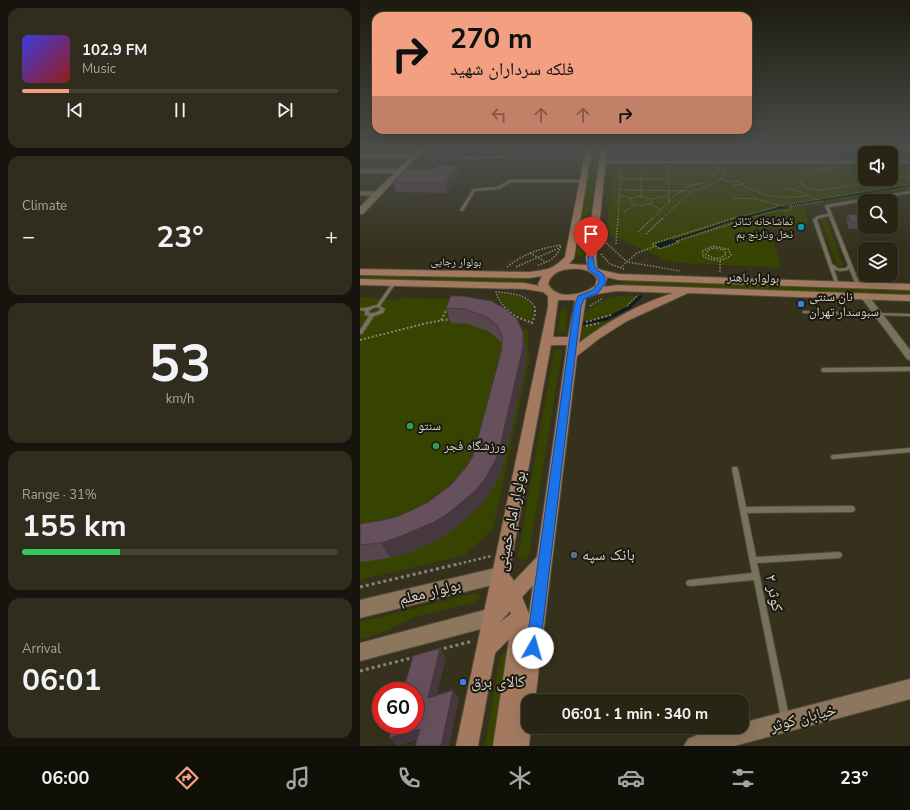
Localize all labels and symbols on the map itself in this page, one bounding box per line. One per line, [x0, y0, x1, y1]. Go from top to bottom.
place label: تماشاخانه تئاتر نخل ونارنج بم [732, 214, 794, 242]
pin [574, 217, 608, 258]
marker: تماشاخانه تئاتر نخل ونارنج بم [796, 222, 806, 232]
street label: بولوار رجایی [431, 254, 481, 270]
street label: بولوار باهنر [725, 268, 780, 288]
place label: نان سنتی سبوسدار تهران [809, 288, 879, 321]
marker: نان سنتی سبوسدار تهران [796, 299, 806, 309]
place label: سنتو [418, 417, 441, 435]
marker: سنتو [405, 421, 415, 431]
place label: ورزشگاه فجر [443, 437, 506, 455]
marker: ورزشگاه فجر [431, 441, 441, 451]
street label: بولوار امام خمینی [490, 469, 532, 573]
place label: بانک سپه [582, 544, 635, 566]
marker: بانک سپه [569, 550, 579, 560]
street label: کوثر ۲ [760, 573, 788, 614]
street label: بولوار معلم [397, 574, 463, 610]
position arrow [512, 627, 554, 669]
place label: کالای برق [471, 671, 526, 693]
marker: کالای برق [458, 677, 468, 687]
speed limit sign: 60 [372, 682, 424, 734]
street label: خیابان کوثر [766, 699, 839, 738]

